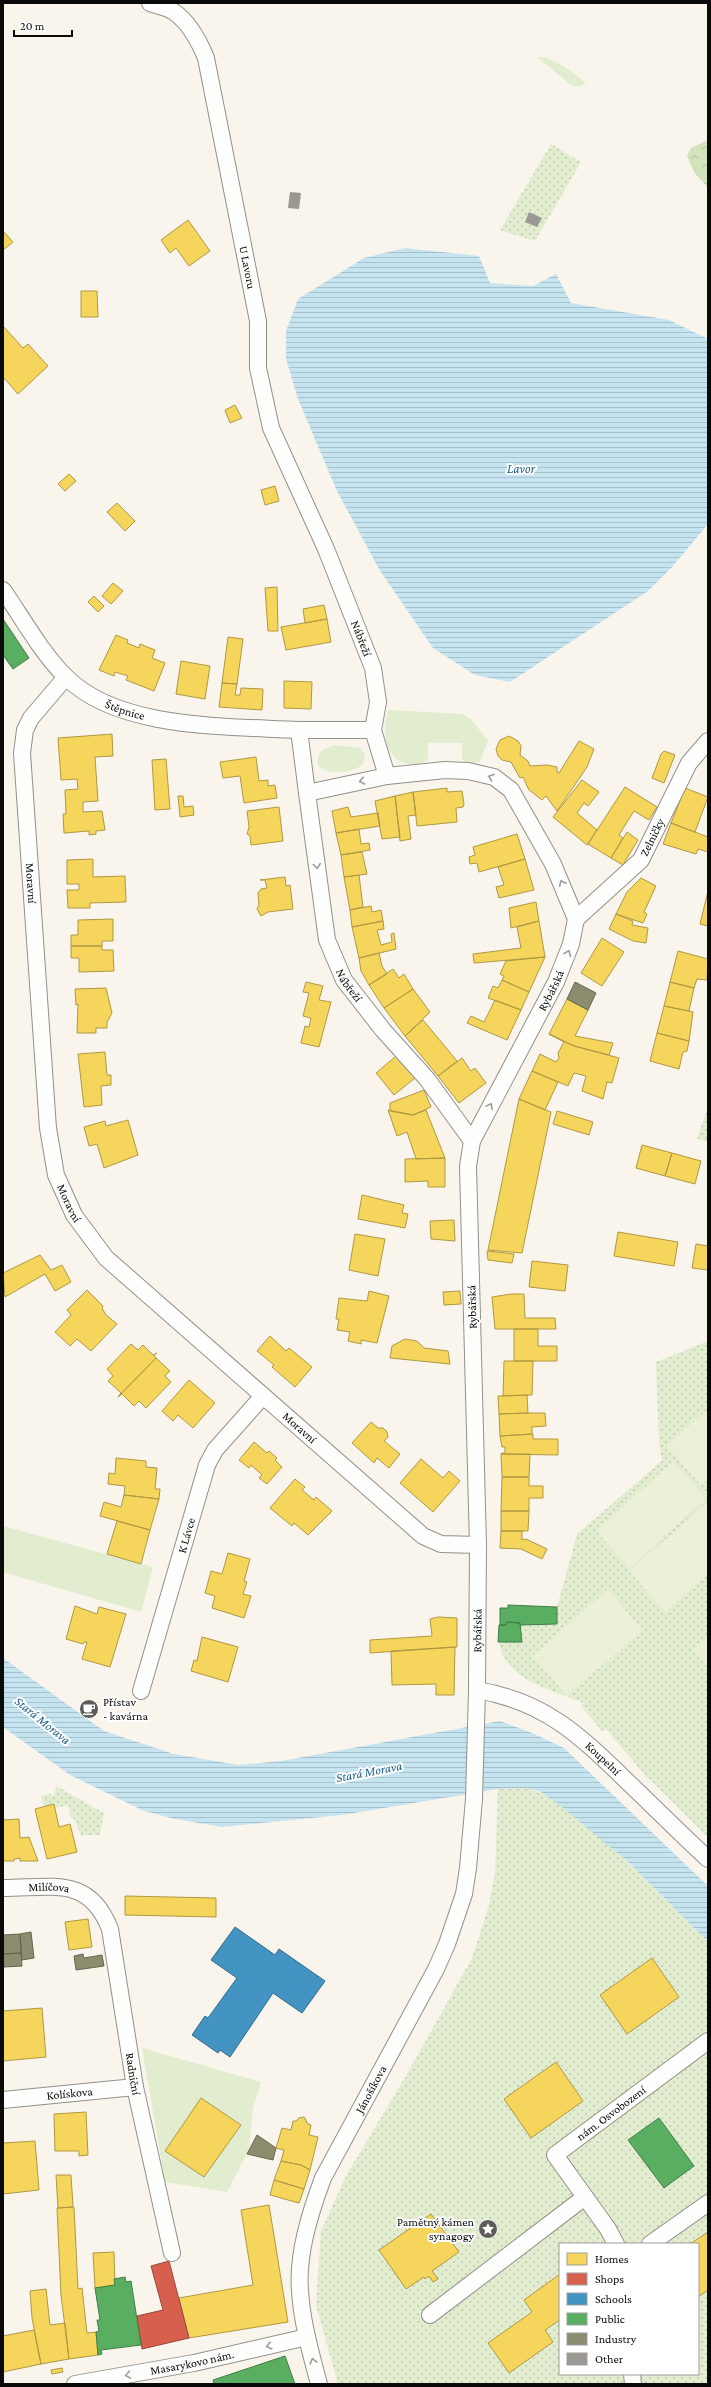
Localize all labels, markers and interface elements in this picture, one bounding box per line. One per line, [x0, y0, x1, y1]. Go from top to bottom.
scale bar [14, 12, 72, 38]
text: 20 m [20, 19, 45, 33]
street label: U Lavoru [236, 245, 259, 291]
water label: Lavor [507, 461, 536, 476]
street label: Nábřeží [348, 619, 375, 659]
street label: Štěpnice [103, 697, 146, 723]
one-way arrow [487, 774, 494, 782]
one-way arrow [359, 777, 366, 785]
street label: Zelničky [637, 816, 668, 859]
street label: Moravní [23, 862, 39, 905]
one-way arrow [312, 863, 321, 869]
one-way arrow [559, 879, 567, 887]
one-way arrow [563, 950, 571, 957]
street label: Nábřeží [333, 967, 366, 1005]
street label: Rybářská [535, 968, 567, 1013]
one-way arrow [485, 1103, 493, 1110]
street label: Moravní [54, 1182, 85, 1226]
street label: Rybářská [464, 1284, 480, 1329]
street label: Moravní [280, 1409, 320, 1447]
street label: K Lávce [175, 1516, 198, 1555]
street label: Rybářská [470, 1608, 485, 1653]
water label: Stará Morava [12, 1693, 73, 1747]
place label: Přístav - kavárna [103, 1695, 149, 1723]
cafe icon: Přístav - kavárna [78, 1698, 100, 1720]
street label: Koupelní [582, 1739, 624, 1779]
water label: Stará Morava [335, 1758, 403, 1785]
street label: Milíčova [28, 1880, 71, 1896]
street label: Radniční [123, 2052, 144, 2097]
street label: Jánošíkova [352, 2063, 390, 2116]
street label: nám. Osvobození [574, 2082, 649, 2144]
street label: Kolískova [46, 2084, 94, 2103]
place label: Pamětný kámen synagogy [397, 2215, 475, 2243]
place icon: Pamětný kámen synagogy [477, 2218, 499, 2240]
legend [559, 2243, 699, 2375]
text: Homes [595, 2252, 629, 2266]
text: Shops [595, 2272, 624, 2286]
text: Schools [595, 2292, 632, 2306]
text: Public [595, 2312, 625, 2326]
text: Industry [595, 2332, 637, 2346]
one-way arrow [266, 2341, 272, 2349]
street label: Masarykovo nám. [149, 2347, 236, 2378]
text: Other [595, 2352, 624, 2366]
one-way arrow [309, 2357, 318, 2364]
one-way arrow [125, 2370, 131, 2378]

